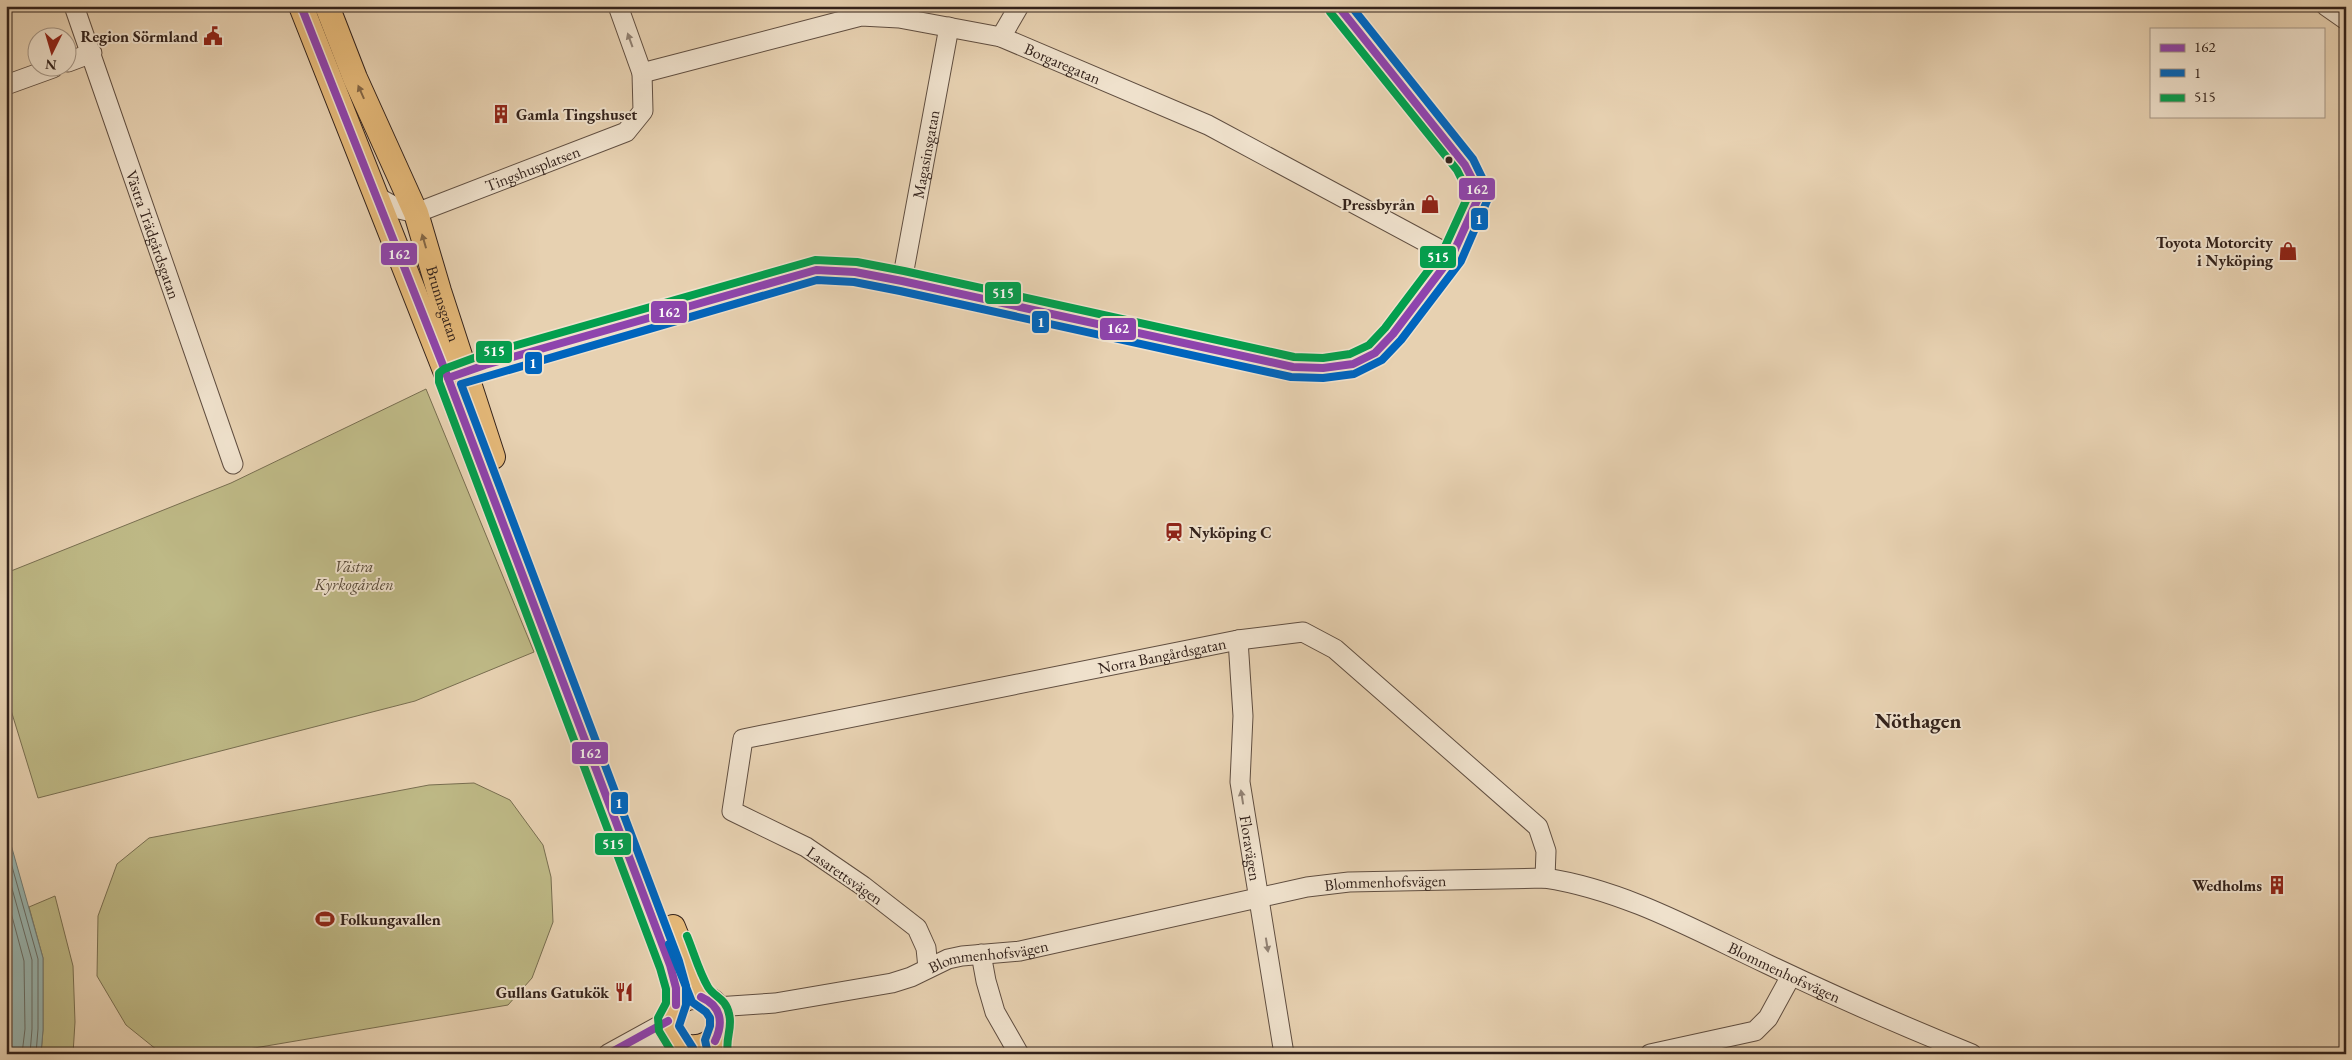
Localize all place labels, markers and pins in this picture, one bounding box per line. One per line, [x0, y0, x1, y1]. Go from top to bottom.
public building icon: Region Sörmland [202, 25, 224, 47]
place label: Region Sörmland [80, 26, 198, 47]
building icon: Gamla Tingshuset [490, 103, 512, 125]
place label: Gamla Tingshuset [516, 104, 637, 125]
unlabelled marker [1444, 155, 1454, 165]
shop icon: Pressbyrån [1419, 193, 1441, 215]
place label: Pressbyrån [1342, 194, 1415, 215]
place label: Toyota Motorcity i Nyköping [2156, 232, 2274, 271]
shop icon: Toyota Motorcity i Nyköping [2277, 240, 2299, 262]
station icon: Nyköping C [1163, 521, 1185, 543]
place label: Nyköping C [1189, 522, 1272, 543]
building icon: Wedholms [2266, 874, 2288, 896]
place label: Wedholms [2192, 875, 2262, 896]
sports icon: Folkungavallen [314, 908, 336, 930]
place label: Folkungavallen [340, 909, 441, 930]
restaurant icon: Gullans Gatukök [613, 981, 635, 1003]
place label: Gullans Gatukök [496, 982, 609, 1003]

